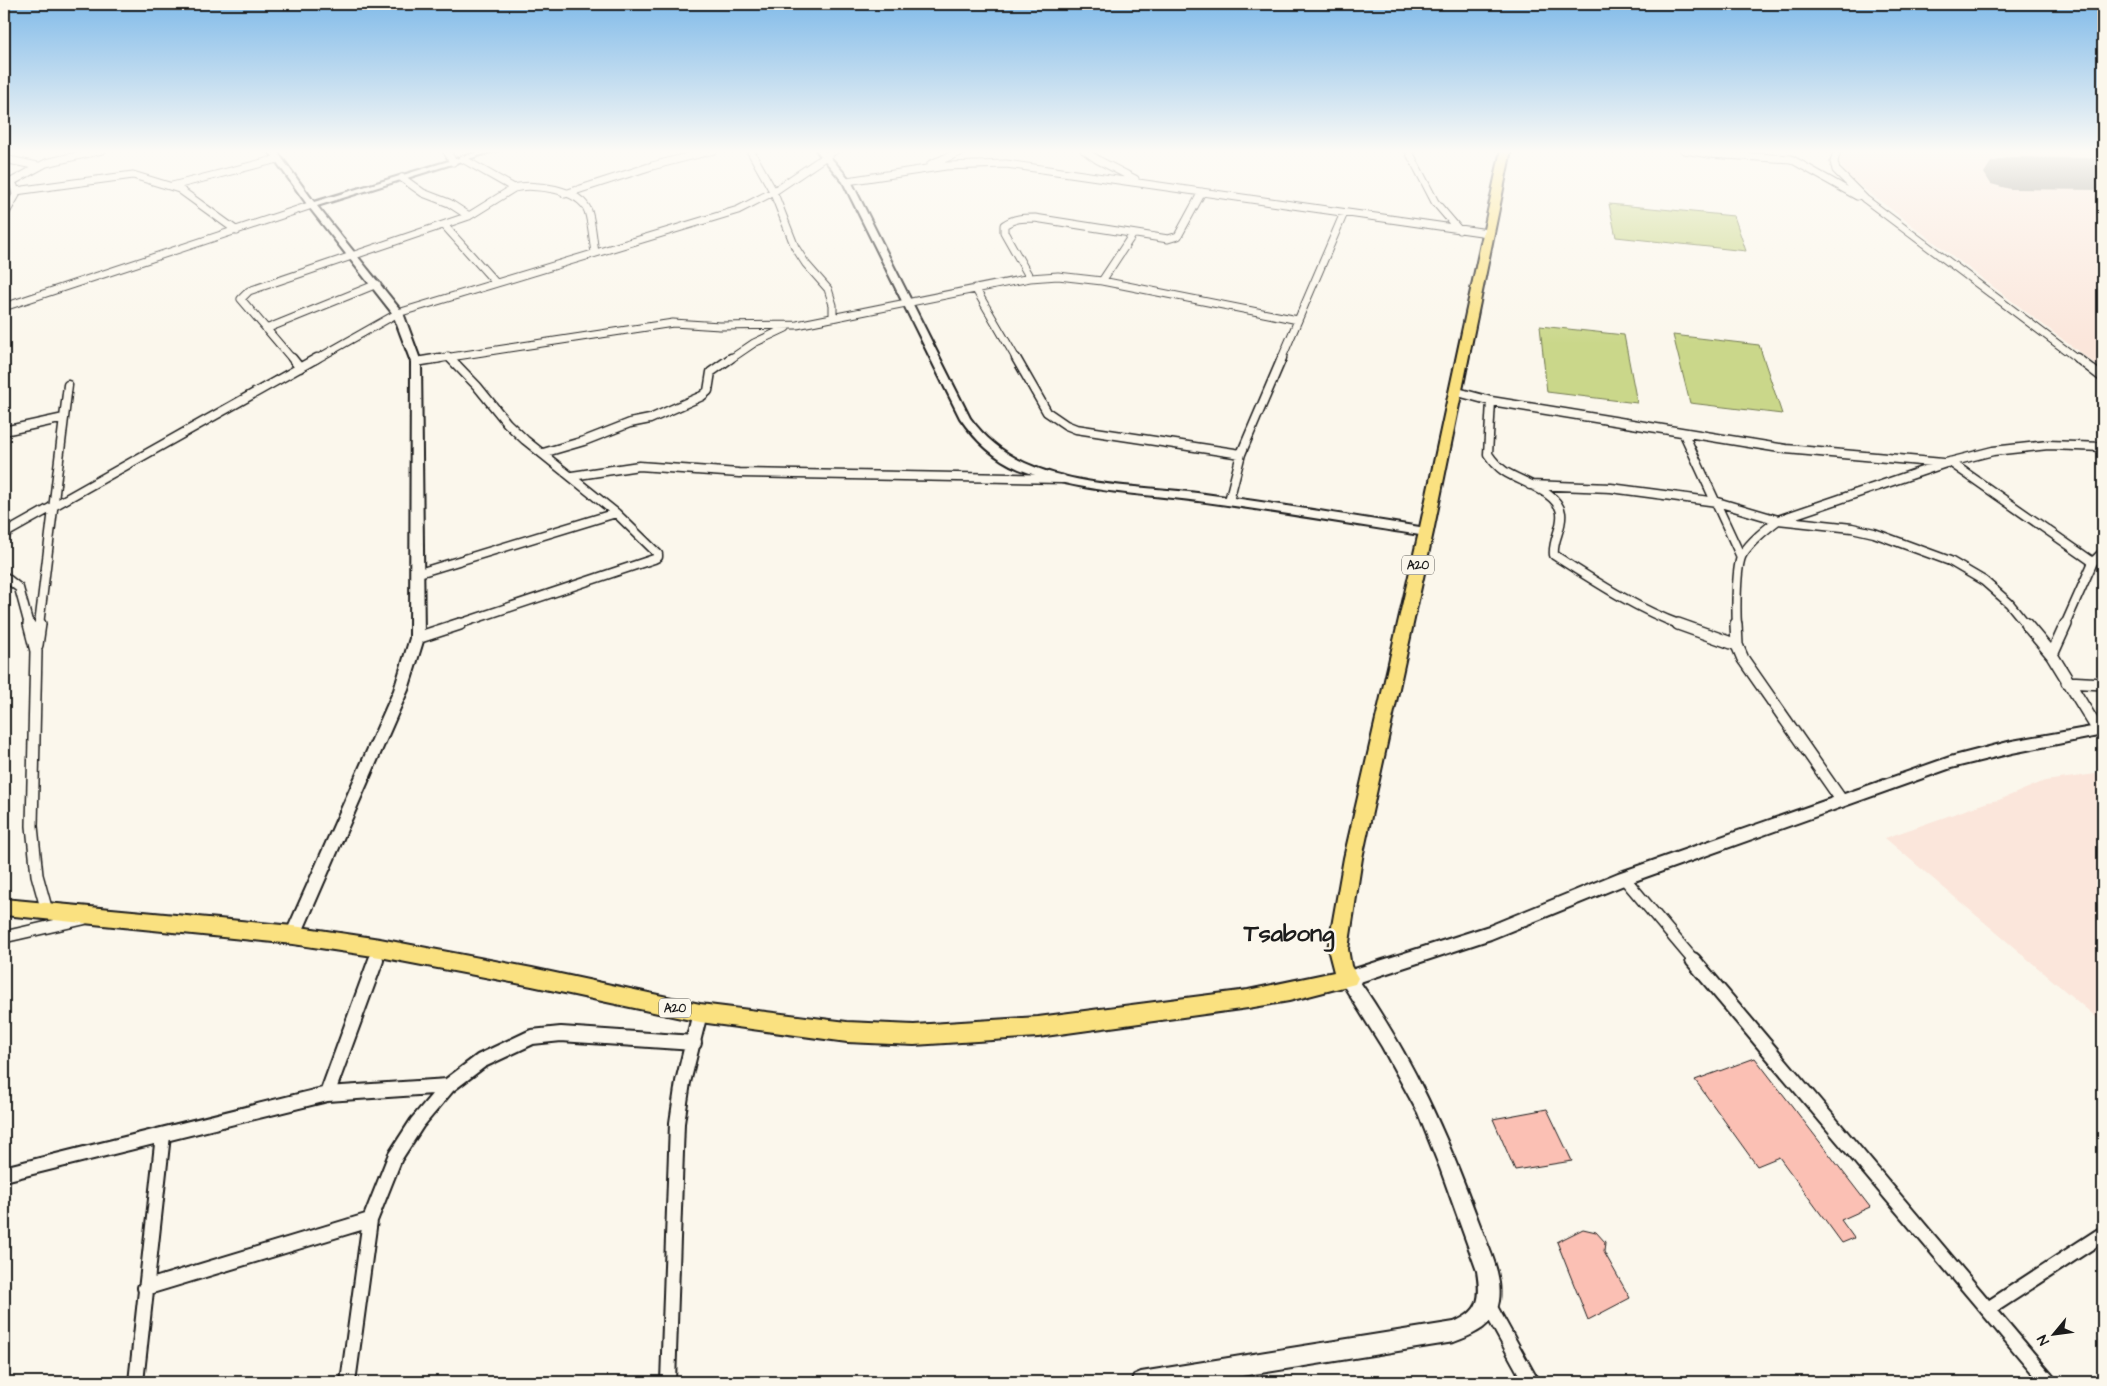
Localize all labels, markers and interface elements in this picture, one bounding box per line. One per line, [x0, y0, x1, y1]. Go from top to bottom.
road number: A20 [1402, 556, 1434, 574]
district label: Tsabong [1243, 917, 1335, 952]
road number: A20 [659, 998, 691, 1018]
north arrow [2030, 1308, 2080, 1358]
text: N [2033, 1331, 2054, 1349]

